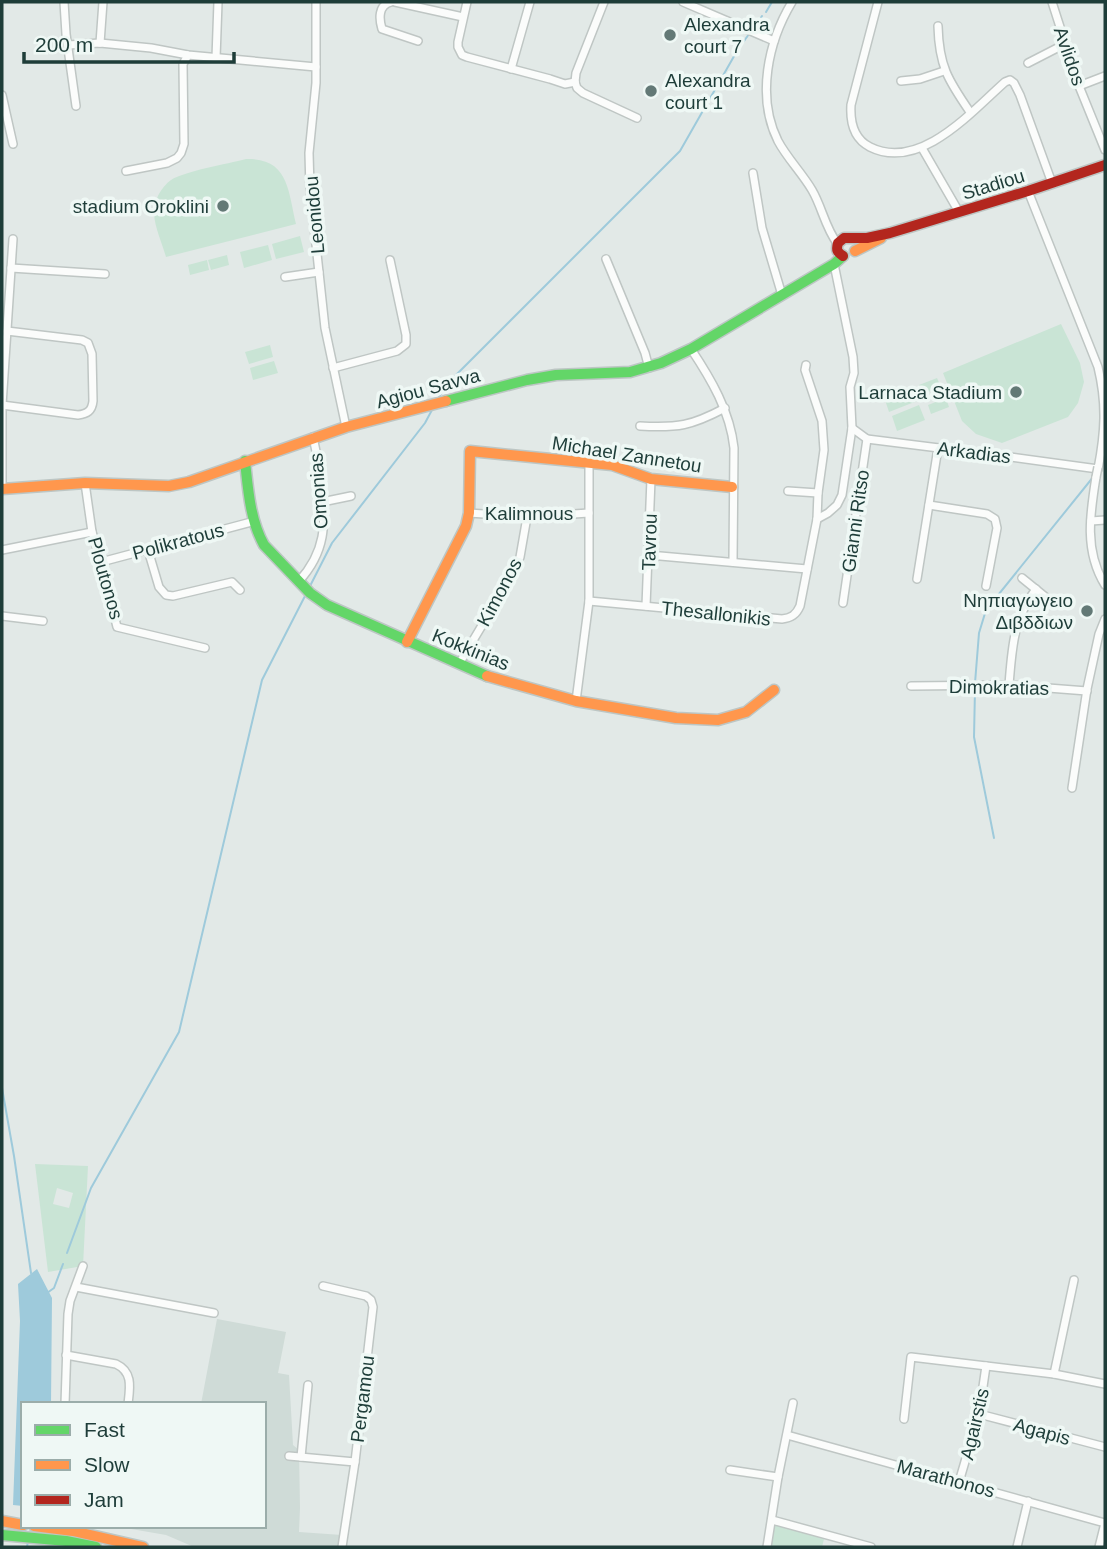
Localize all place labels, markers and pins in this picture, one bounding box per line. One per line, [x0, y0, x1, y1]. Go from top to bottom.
place label: Alexandra court 7 [684, 14, 770, 57]
marker: Alexandra court 7 [662, 27, 678, 43]
place label: Alexandra court 1 [665, 70, 751, 113]
marker: Alexandra court 1 [643, 83, 659, 99]
place label: stadium Oroklini [73, 196, 209, 217]
marker: stadium Oroklini [215, 198, 231, 214]
place label: Larnaca Stadium [858, 382, 1002, 403]
marker: Larnaca Stadium [1008, 384, 1024, 400]
place label: Νηπιαγωγειο Διβδδιων [963, 590, 1073, 633]
marker: Νηπιαγωγειο Διβδδιων [1079, 603, 1095, 619]

